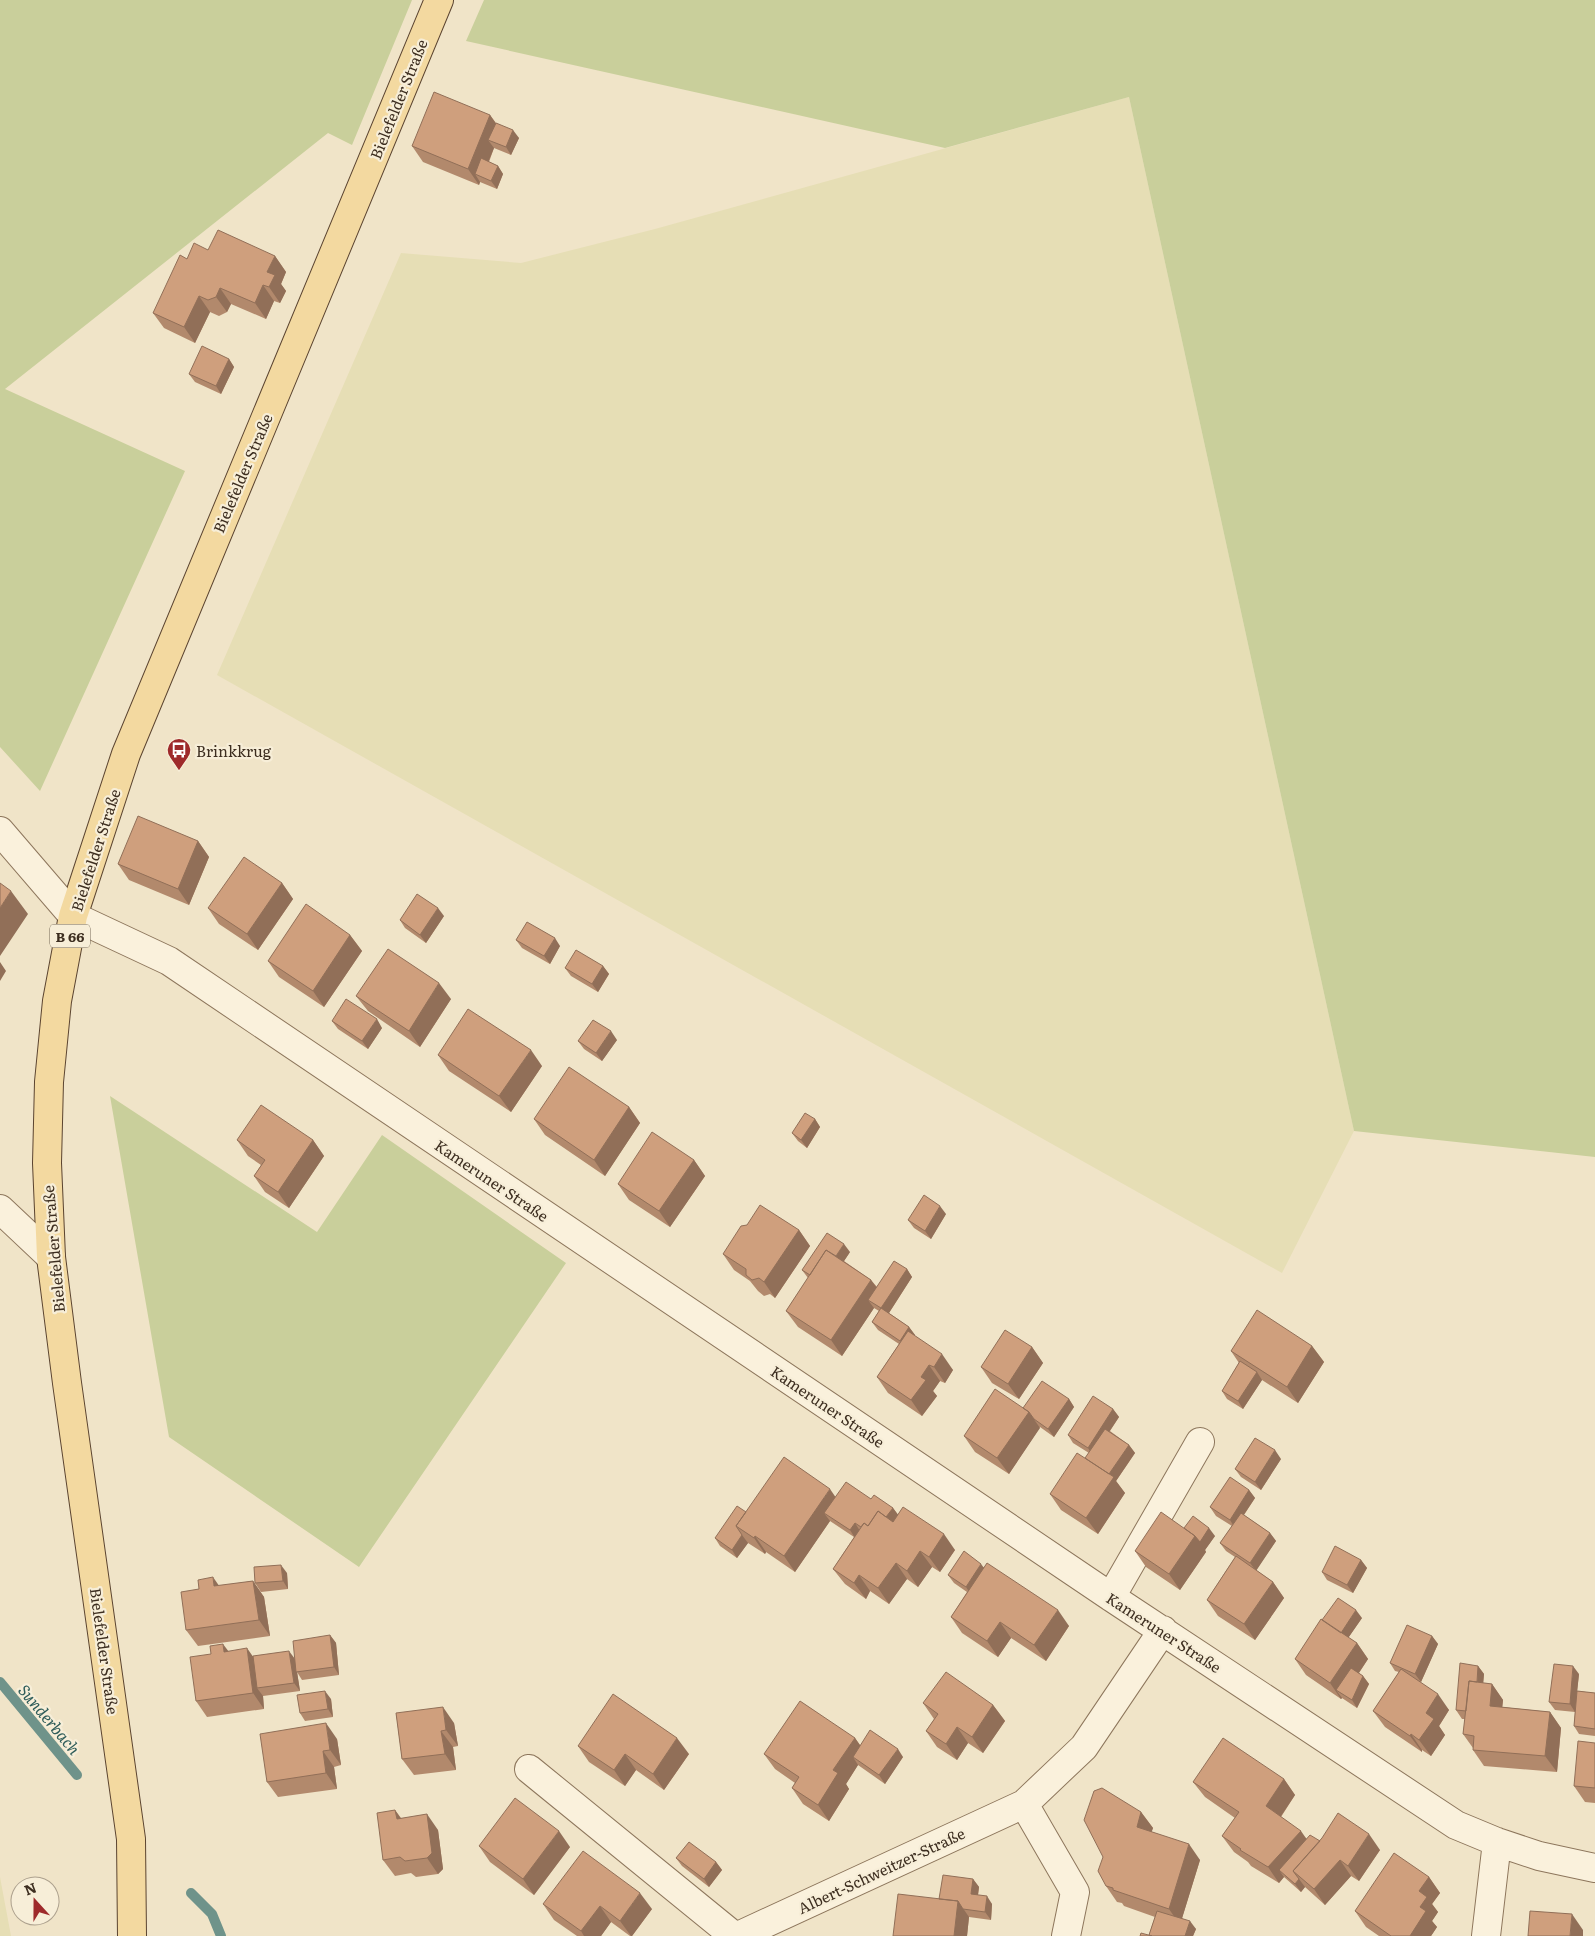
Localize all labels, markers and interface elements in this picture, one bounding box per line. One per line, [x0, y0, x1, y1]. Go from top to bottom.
street label: Bielefelder Straße [363, 35, 433, 162]
street label: Bielefelder Straße [206, 410, 278, 536]
bus stop icon: Brinkkrug [166, 737, 192, 771]
place label: Brinkkrug [196, 739, 272, 762]
street label: Bielefelder Straße [64, 786, 126, 914]
road number: B 66 [50, 924, 90, 948]
street label: Kameruner Straße [430, 1133, 554, 1227]
street label: Bielefelder Straße [36, 1184, 70, 1314]
street label: Kameruner Straße [766, 1359, 890, 1453]
street label: Bielefelder Straße [85, 1586, 125, 1716]
street label: Kameruner Straße [1102, 1586, 1226, 1678]
water label: Sunderbach [13, 1679, 87, 1760]
street label: Albert-Schweitzer-Straße [794, 1821, 969, 1919]
north arrow [10, 1876, 60, 1926]
text: N [21, 1876, 39, 1899]

